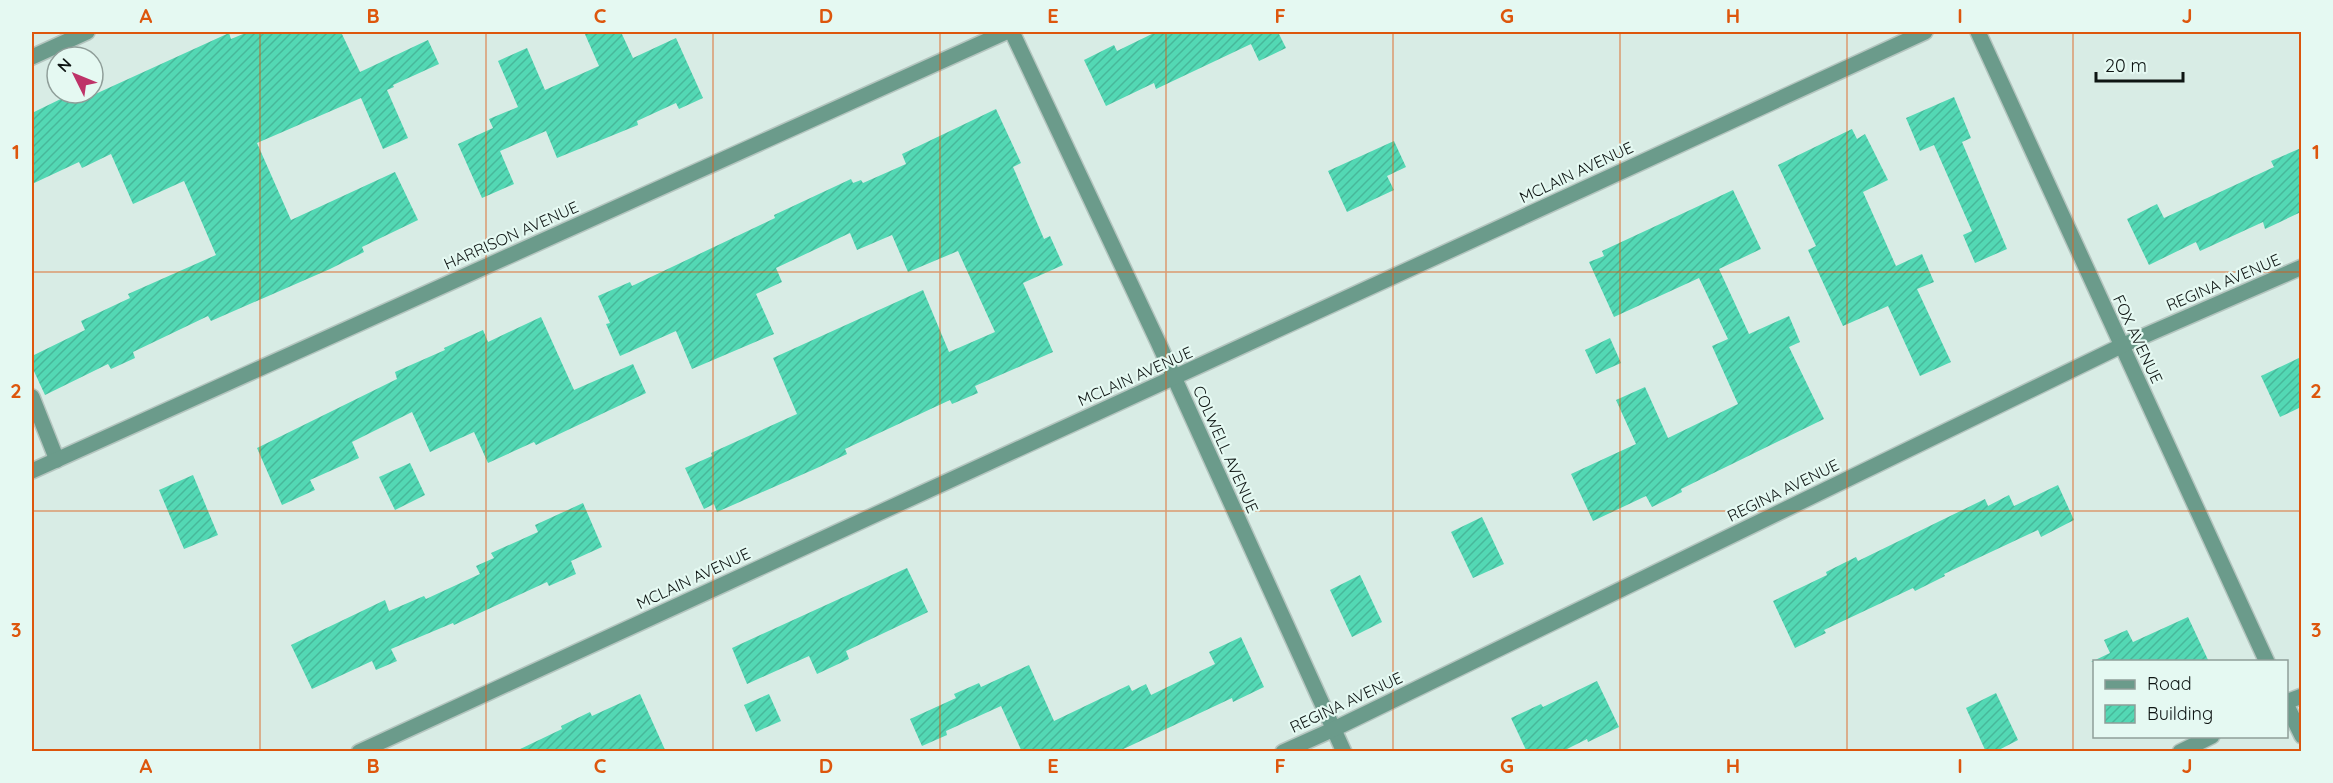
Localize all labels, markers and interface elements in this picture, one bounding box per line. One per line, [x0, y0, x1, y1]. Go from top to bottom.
text: A [140, 3, 153, 28]
text: B [366, 3, 380, 28]
text: C [594, 3, 607, 28]
text: D [819, 3, 833, 28]
text: E [1047, 3, 1059, 28]
text: F [1274, 3, 1286, 28]
text: G [1500, 3, 1514, 28]
text: H [1726, 3, 1740, 28]
text: I [1957, 3, 1963, 28]
text: J [2181, 3, 2193, 28]
north arrow [45, 45, 105, 105]
scale bar [2096, 45, 2183, 83]
text: N [53, 54, 75, 76]
text: 20 m [2105, 54, 2147, 77]
street label: MCLAIN AVENUE [1516, 137, 1636, 207]
text: 1 [12, 139, 20, 164]
text: 1 [2312, 139, 2320, 164]
street label: HARRISON AVENUE [441, 196, 581, 274]
street label: REGINA AVENUE [2163, 249, 2283, 315]
street label: FOX AVENUE [2109, 291, 2167, 387]
street label: MCLAIN AVENUE [1075, 342, 1195, 410]
text: 2 [10, 378, 22, 403]
text: 2 [2310, 378, 2322, 403]
street label: COLWELL AVENUE [1189, 382, 1263, 516]
street label: REGINA AVENUE [1724, 454, 1842, 526]
street label: MCLAIN AVENUE [633, 543, 753, 613]
text: 3 [11, 617, 21, 642]
text: 3 [2311, 617, 2321, 642]
legend [2093, 660, 2288, 738]
street label: REGINA AVENUE [1286, 667, 1406, 737]
text: Road [2147, 672, 2192, 695]
text: Building [2147, 702, 2213, 725]
text: A [140, 753, 153, 778]
text: B [366, 753, 380, 778]
text: C [594, 753, 607, 778]
text: D [819, 753, 833, 778]
text: E [1047, 753, 1059, 778]
text: F [1274, 753, 1286, 778]
text: G [1500, 753, 1514, 778]
text: H [1726, 753, 1740, 778]
text: I [1957, 753, 1963, 778]
text: J [2181, 753, 2193, 778]

